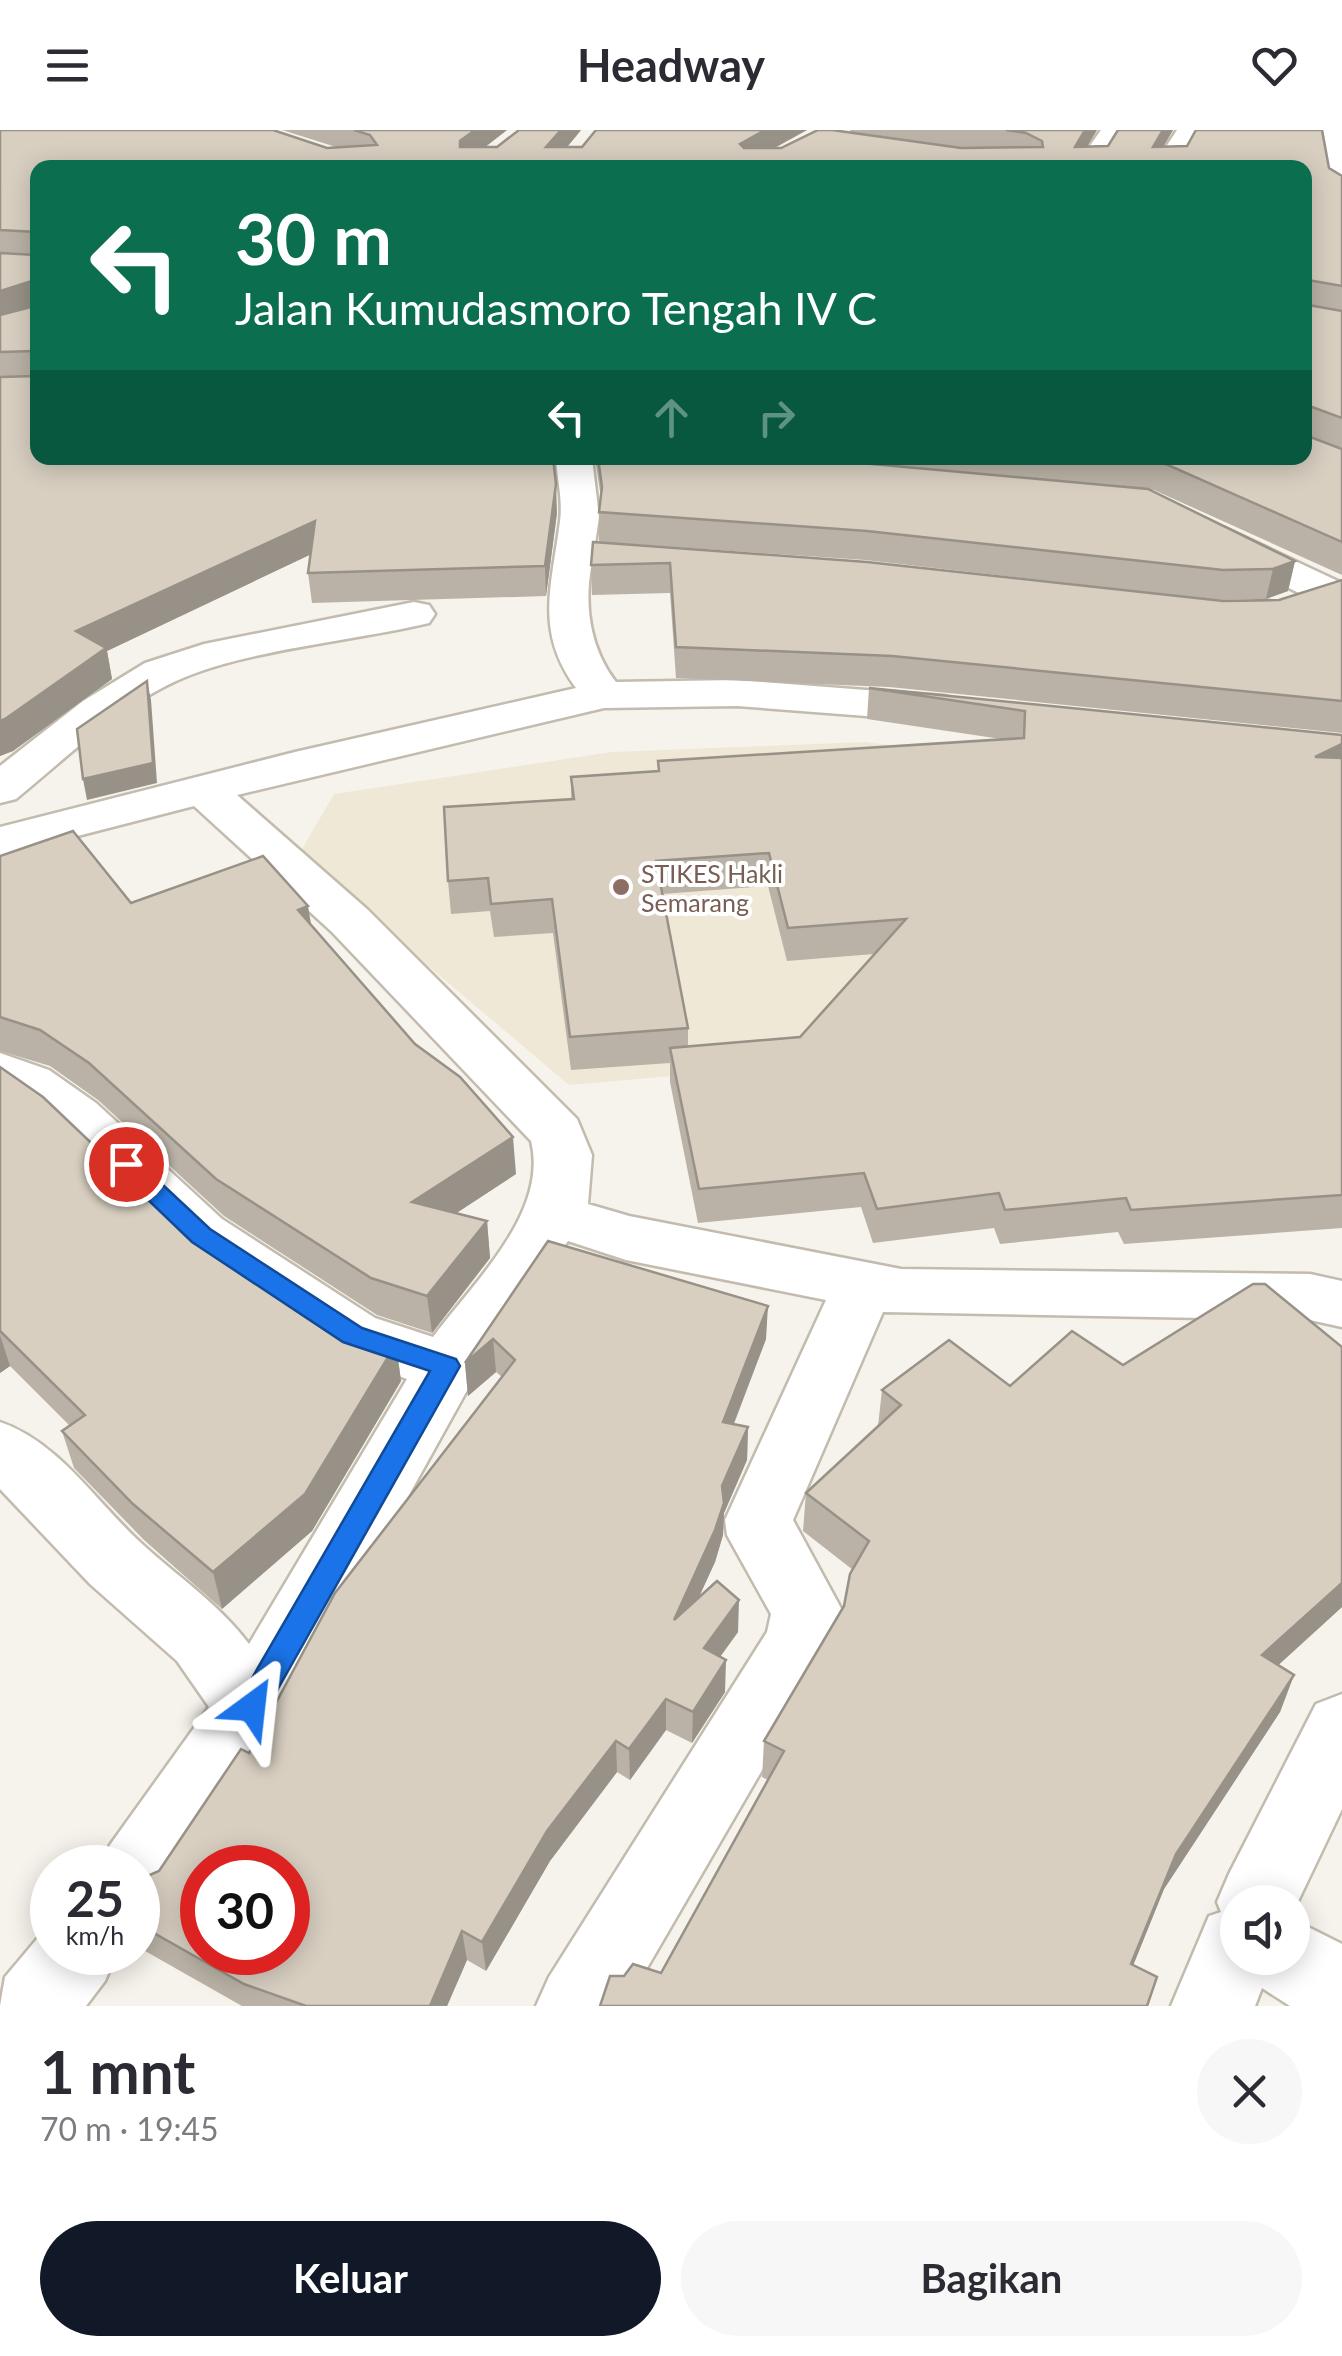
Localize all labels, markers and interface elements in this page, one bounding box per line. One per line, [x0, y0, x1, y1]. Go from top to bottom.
icon: menu [40, 38, 95, 93]
text: Headway [577, 38, 765, 92]
icon: heart [1247, 38, 1302, 93]
text: 30 m [235, 196, 392, 280]
icon: left [70, 200, 200, 330]
text: Jalan Kumudasmoro Tengah IV C [235, 281, 877, 335]
icon: left [539, 390, 594, 445]
icon: ahead [644, 390, 699, 445]
icon: right [749, 390, 804, 445]
place label: STIKES Hakli Semarang [641, 858, 783, 917]
marker: STIKES Hakli Semarang [610, 876, 632, 898]
pin [84, 1122, 169, 1207]
icon: arrive [99, 1137, 154, 1192]
position arrow [200, 1655, 304, 1759]
speed limit sign: 30 [180, 1845, 310, 1975]
text: 25 [66, 1868, 124, 1928]
map controls [1220, 1885, 1310, 1975]
button: sound [1220, 1885, 1310, 1975]
text: km/h [66, 1920, 124, 1950]
text: 1 mnt [40, 2035, 195, 2107]
button: close [1197, 2039, 1302, 2144]
text: 70 m · 19:45 [40, 2109, 219, 2148]
button: Keluar [40, 2221, 661, 2336]
button: Bagikan [681, 2221, 1302, 2336]

